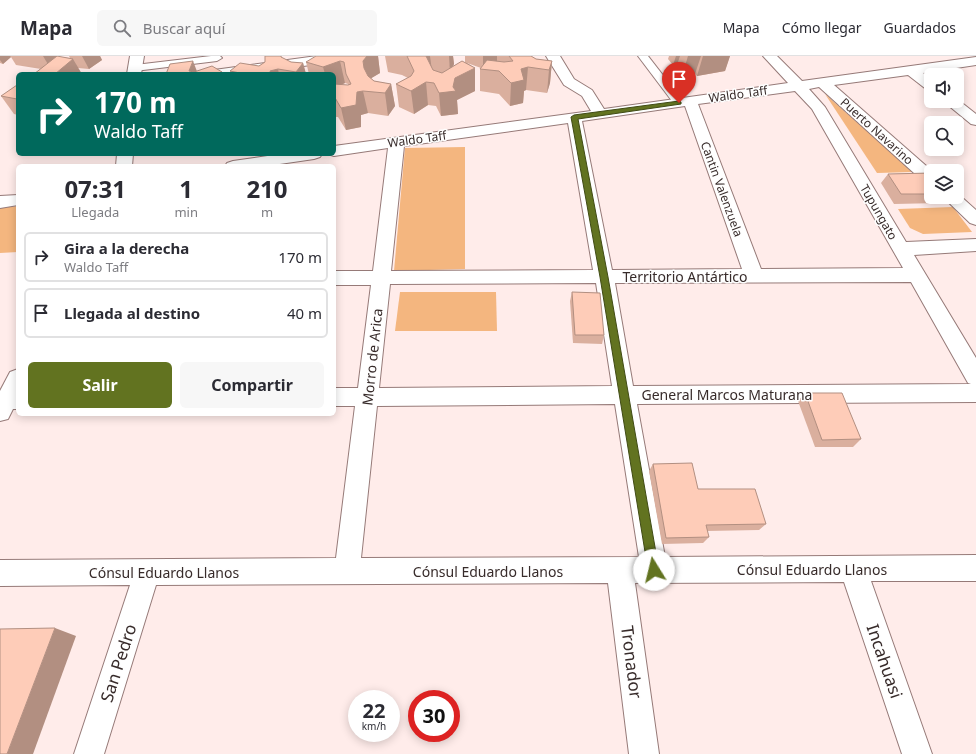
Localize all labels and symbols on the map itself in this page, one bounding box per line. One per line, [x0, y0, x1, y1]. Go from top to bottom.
pin [662, 62, 696, 103]
street label: Waldo Taff [707, 81, 769, 107]
street label: Puerto Navarino [837, 94, 917, 168]
street label: Waldo Taff [386, 126, 448, 152]
street label: Cantin Valenzuela [697, 139, 747, 239]
street label: Tupungato [856, 181, 902, 243]
street label: Territorio Antártico [622, 267, 748, 286]
street label: Morro de Arica [357, 307, 387, 407]
street label: General Marcos Maturana [642, 385, 812, 404]
position arrow [633, 549, 675, 591]
street label: Cónsul Eduardo Llanos [737, 560, 887, 579]
street label: Cónsul Eduardo Llanos [413, 562, 563, 581]
street label: Cónsul Eduardo Llanos [89, 563, 239, 582]
street label: San Pedro [95, 621, 141, 705]
street label: Incahuasi [862, 621, 908, 701]
street label: Tronador [616, 624, 648, 700]
speed limit sign: 30 [408, 690, 460, 742]

